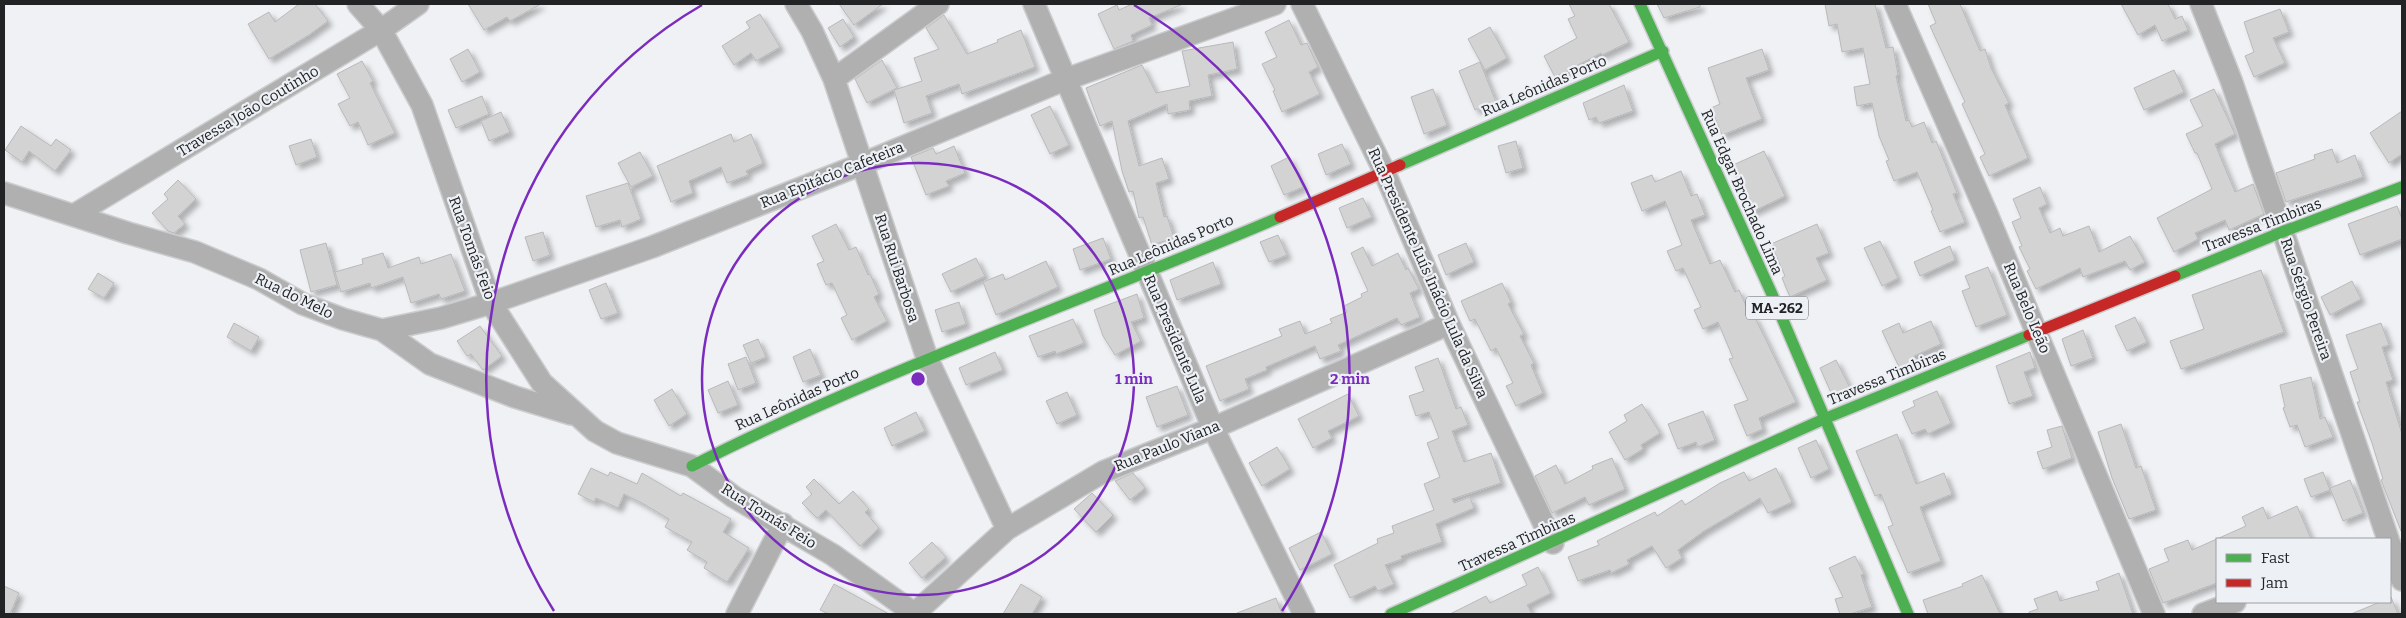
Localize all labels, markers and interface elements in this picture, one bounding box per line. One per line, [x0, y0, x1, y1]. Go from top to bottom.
street label: Rua Leônidas Porto [1479, 52, 1609, 120]
street label: Travessa João Coutinho [174, 62, 322, 160]
street label: Rua Edgar Brochado Lima [1697, 107, 1787, 277]
street label: Rua Epitácio Cafeteira [758, 138, 906, 212]
street label: Rua Presidente Luís Inácio Lula da Silva [1364, 145, 1492, 401]
street label: Rua Tomás Feio [445, 194, 499, 302]
street label: Travessa Timbiras [2200, 194, 2324, 256]
street label: Rua Rui Barbosa [871, 211, 923, 325]
street label: Rua Leônidas Porto [1106, 211, 1236, 279]
street label: Rua Sérgio Pereira [2277, 236, 2335, 362]
street label: Rua Belo Leão [2000, 260, 2054, 356]
street label: Rua do Melo [252, 269, 336, 323]
street label: Rua Presidente Lula [1140, 272, 1210, 406]
road number: MA-262 [1746, 296, 1808, 320]
street label: Travessa Timbiras [1825, 345, 1949, 409]
street label: Rua Leônidas Porto [732, 364, 862, 434]
centre of rings [909, 370, 927, 388]
text: 1 min [1115, 370, 1153, 388]
text: 2 min [1330, 370, 1370, 388]
street label: Rua Paulo Viana [1112, 417, 1222, 475]
street label: Rua Tomás Feio [718, 480, 820, 552]
street label: Travessa Timbiras [1456, 508, 1578, 576]
legend [2216, 538, 2391, 603]
text: Fast [2261, 549, 2290, 567]
text: Jam [2260, 574, 2289, 592]

